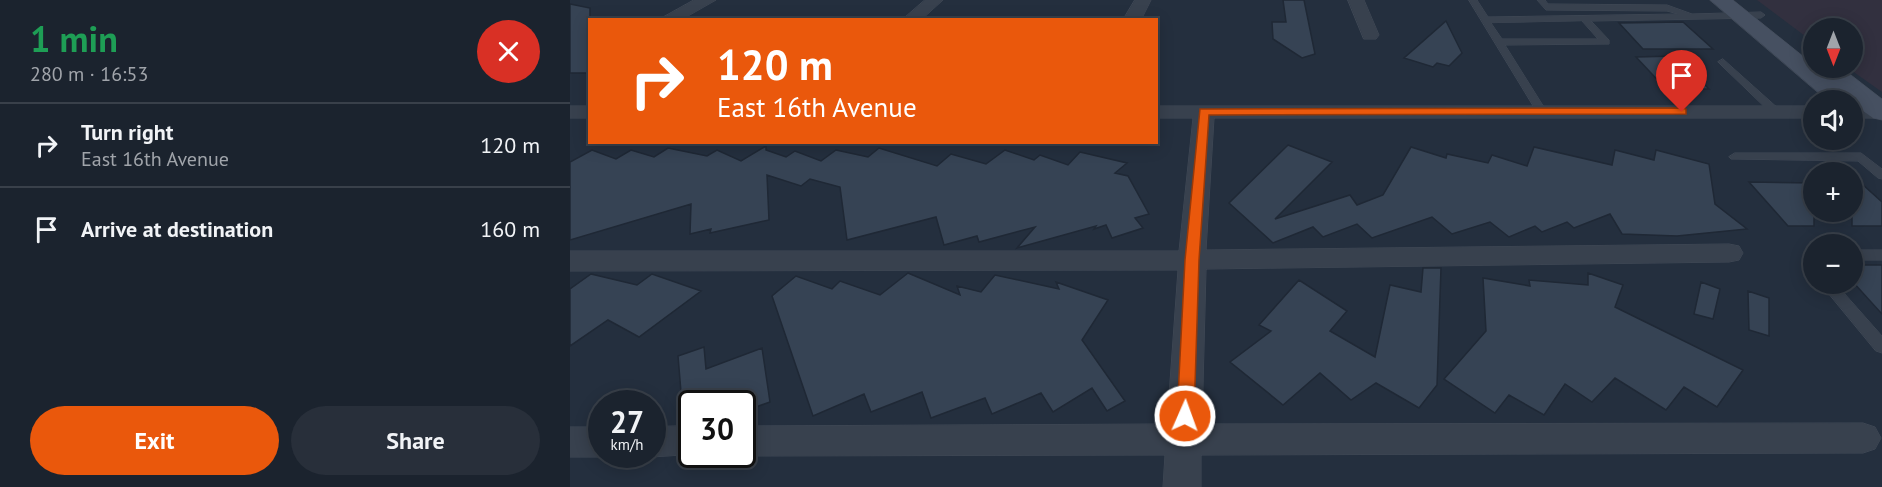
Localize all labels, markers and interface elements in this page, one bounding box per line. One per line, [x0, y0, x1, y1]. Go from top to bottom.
text: 1 min [30, 15, 118, 62]
north arrow [1803, 18, 1863, 78]
map controls [1803, 18, 1863, 294]
button: close [477, 20, 540, 83]
text: 120 m [717, 37, 833, 92]
icon: right [618, 42, 696, 120]
pin [1656, 50, 1707, 112]
icon: arrive [1665, 59, 1698, 92]
text: 280 m · 16:53 [30, 61, 148, 87]
text: East 16th Avenue [717, 90, 917, 124]
button: sound [1803, 90, 1863, 150]
text: Turn right [81, 118, 173, 146]
icon: right [30, 129, 63, 162]
text: 120 m [480, 131, 540, 159]
text: East 16th Avenue [81, 146, 229, 172]
button: + [1803, 162, 1863, 222]
icon: arrive [30, 213, 63, 246]
text: Arrive at destination [81, 215, 273, 243]
text: 160 m [480, 215, 540, 243]
button: − [1803, 234, 1863, 294]
position arrow [1153, 384, 1217, 448]
speed limit sign: 30 [678, 390, 756, 468]
text: 27 [610, 402, 644, 441]
button: Exit [30, 406, 279, 475]
button: Share [291, 406, 540, 475]
text: km/h [611, 435, 643, 454]

